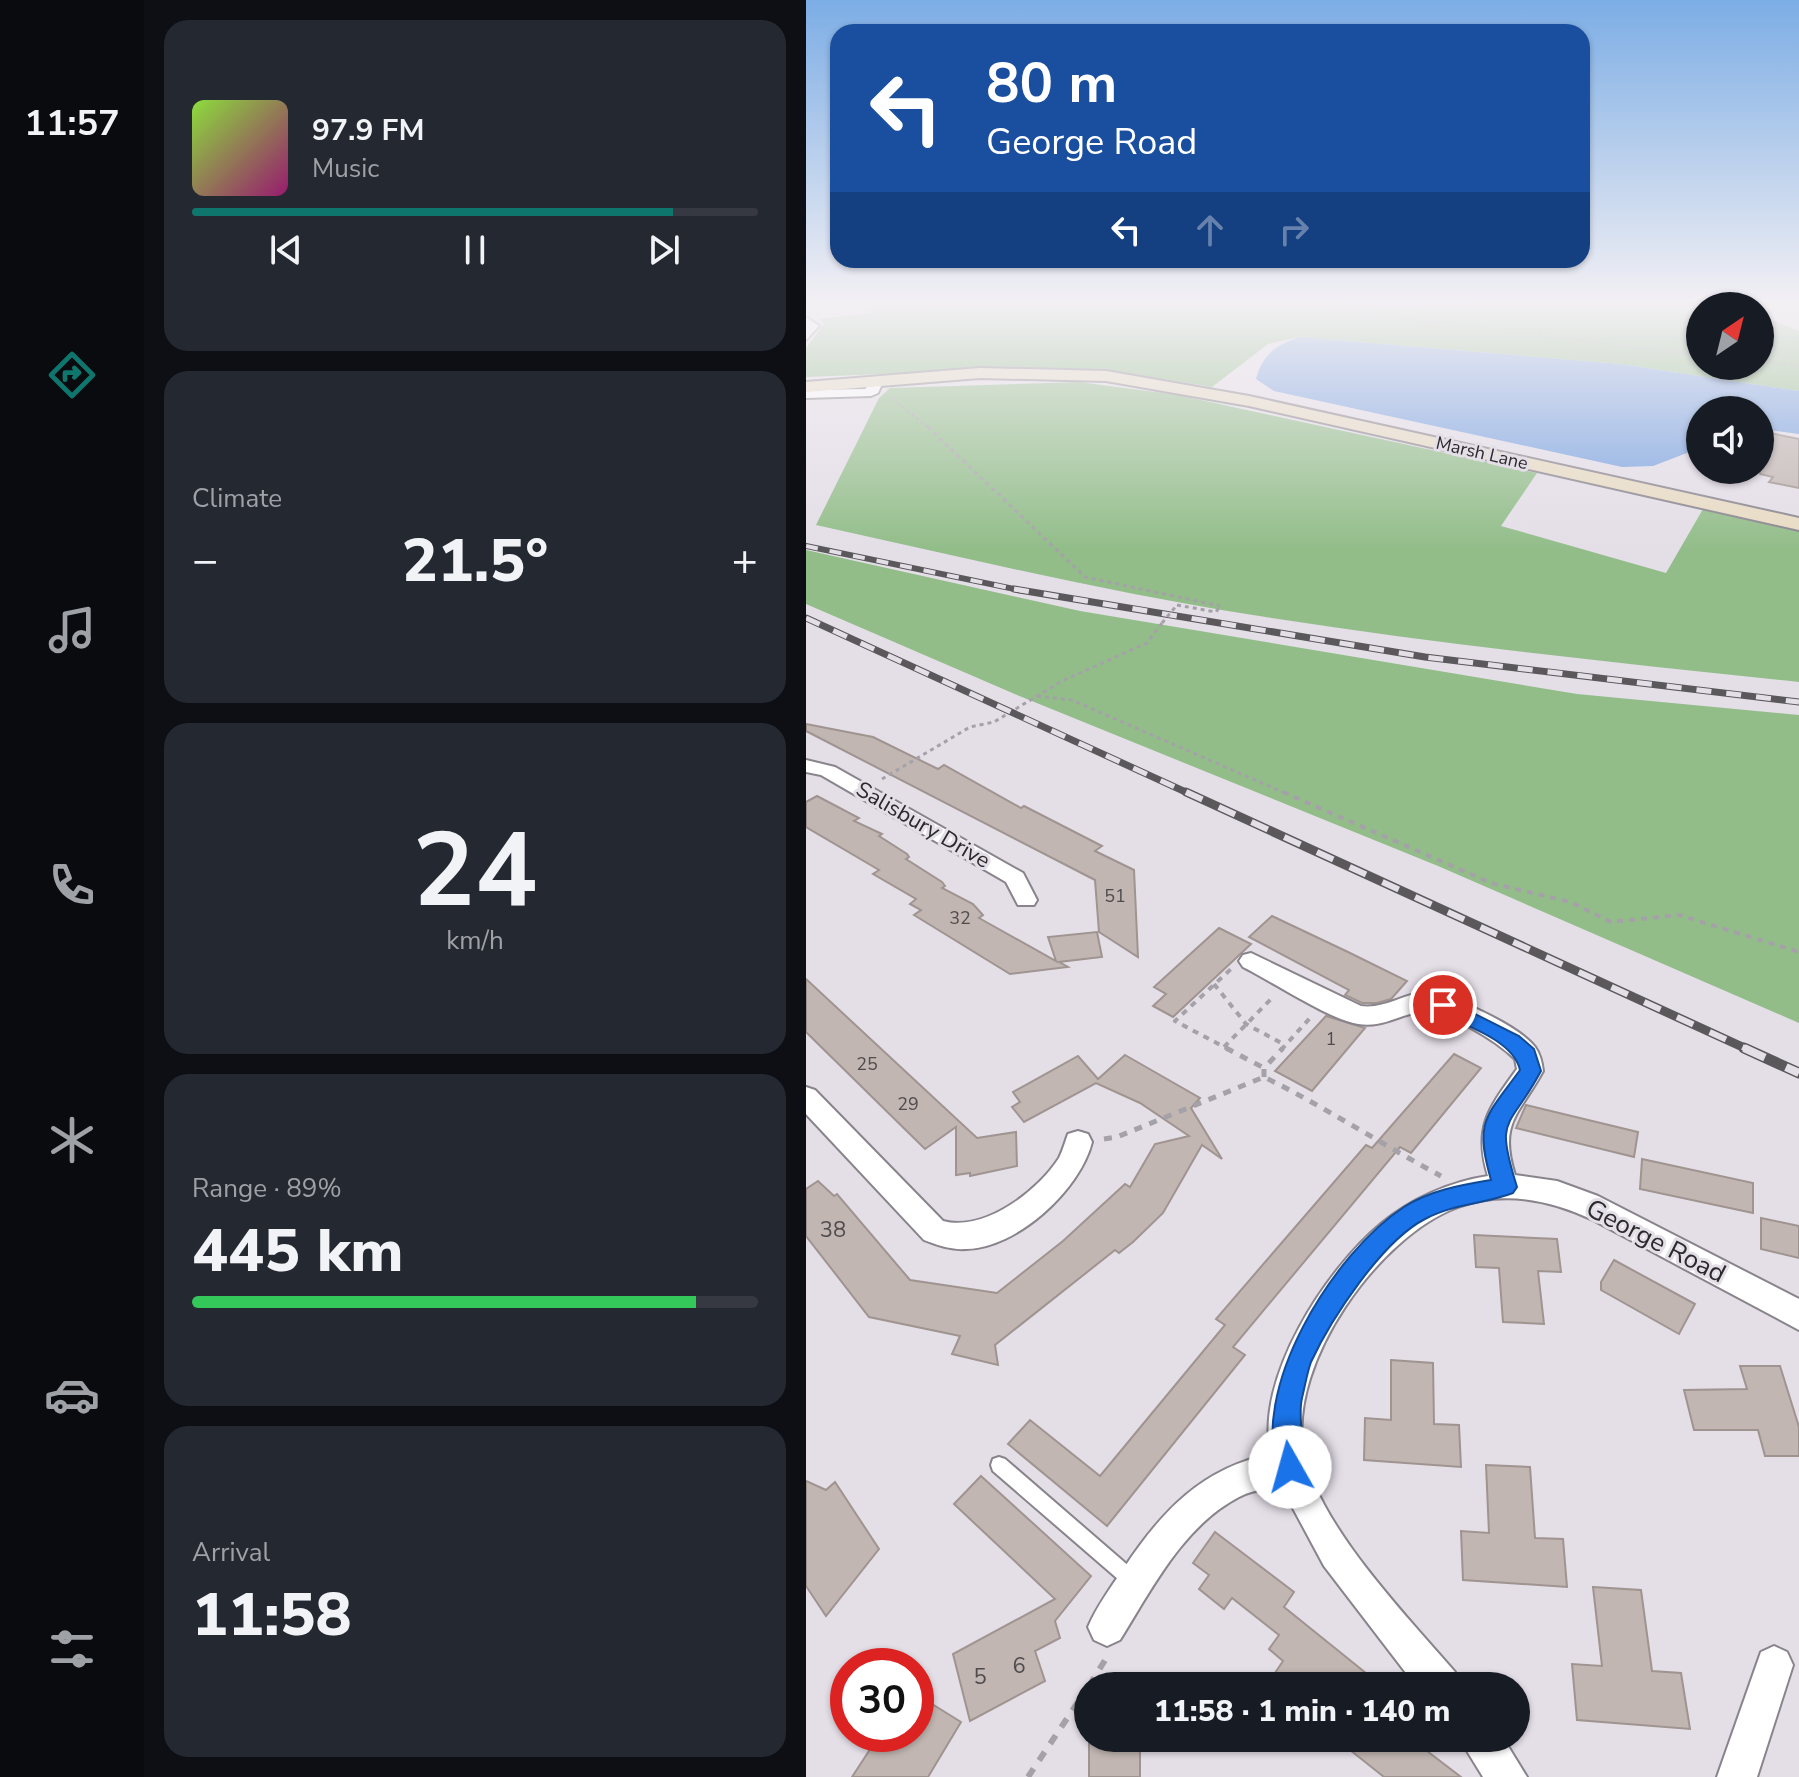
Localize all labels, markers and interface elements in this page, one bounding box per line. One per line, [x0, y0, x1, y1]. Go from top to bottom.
text: 80 m [986, 45, 1117, 122]
icon: left [854, 56, 958, 160]
text: 11:57 [24, 99, 120, 148]
text: 97.9 FM [312, 110, 424, 151]
text: George Road [986, 118, 1197, 167]
text: Music [312, 151, 379, 186]
icon: left [1104, 208, 1148, 252]
icon: ahead [1188, 208, 1232, 252]
icon: right [1272, 208, 1316, 252]
icon: previous [264, 228, 308, 272]
icon: pause [453, 228, 497, 272]
icon: next [642, 228, 686, 272]
north arrow [1686, 292, 1774, 380]
map controls [1686, 292, 1774, 484]
icon: directions [44, 347, 100, 403]
button: sound [1686, 396, 1774, 484]
street label: Marsh Lane [1434, 431, 1530, 475]
text: Climate [192, 481, 282, 516]
text: 21.5° [402, 520, 548, 602]
text: − [192, 531, 218, 591]
text: + [732, 531, 758, 591]
icon: music [44, 602, 100, 658]
street label: Salisbury Drive [850, 774, 996, 876]
text: 24 [413, 800, 537, 942]
icon: phone [44, 857, 100, 913]
house number: 51 [1104, 884, 1126, 908]
house number: 32 [949, 906, 971, 930]
text: km/h [446, 923, 504, 958]
pin [1409, 971, 1477, 1039]
icon: arrive [1421, 983, 1465, 1027]
house number: 1 [1326, 1027, 1336, 1051]
house number: 25 [856, 1052, 878, 1076]
house number: 29 [897, 1092, 919, 1116]
icon: climate [44, 1112, 100, 1168]
text: Range · 89% [192, 1171, 342, 1206]
street label: George Road [1580, 1191, 1732, 1291]
text: 445 km [192, 1210, 404, 1292]
house number: 38 [820, 1215, 846, 1245]
icon: car [44, 1367, 100, 1423]
position arrow [1248, 1425, 1332, 1509]
text: Arrival [192, 1535, 270, 1570]
text: 11:58 [192, 1574, 352, 1656]
icon: filters [44, 1621, 100, 1677]
speed limit sign: 30 [830, 1648, 934, 1752]
house number: 6 [1012, 1651, 1026, 1681]
house number: 5 [973, 1662, 987, 1692]
text: 11:58 · 1 min · 140 m [1154, 1691, 1450, 1732]

